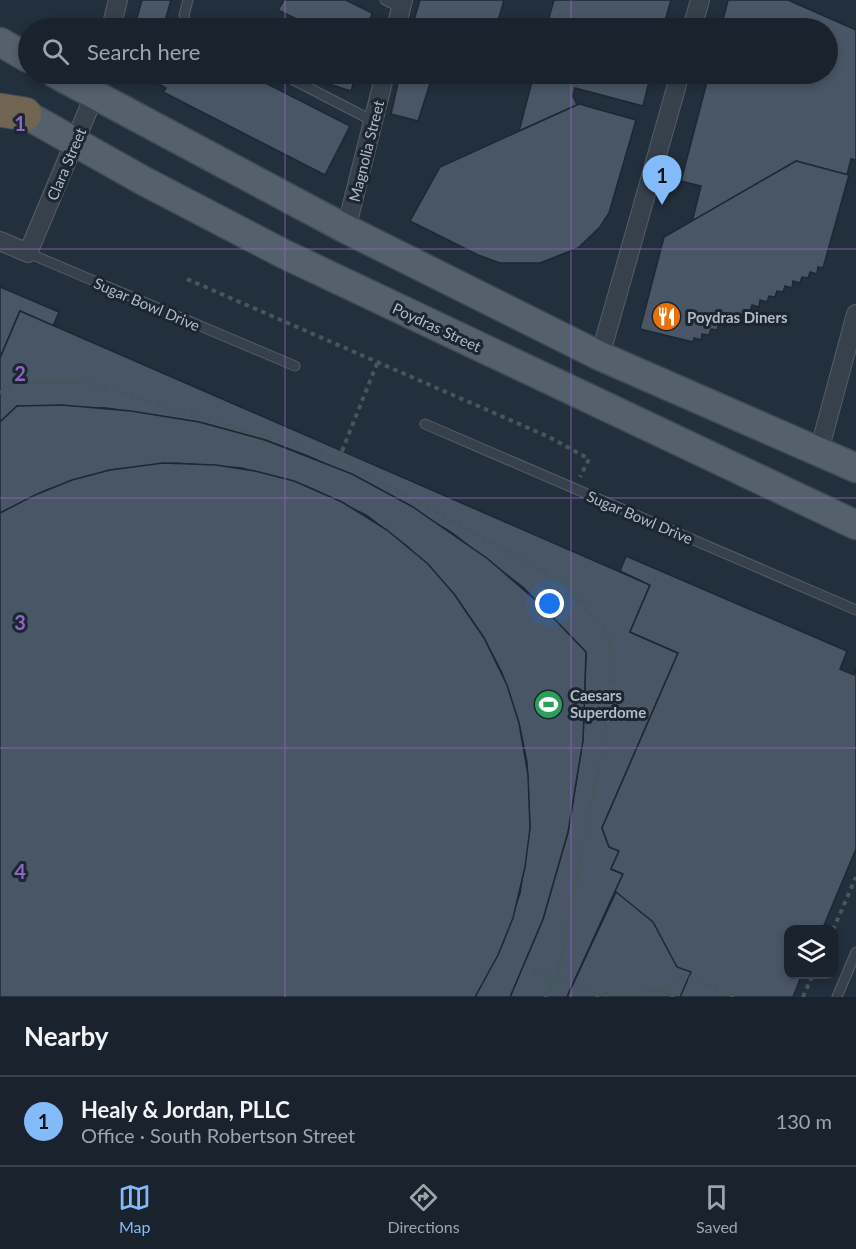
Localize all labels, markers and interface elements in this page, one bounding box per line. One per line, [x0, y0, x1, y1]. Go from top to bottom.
search box [18, 18, 838, 84]
icon: search [39, 35, 72, 68]
text: Search here [87, 38, 200, 65]
street label: Magnolia Street [345, 98, 387, 204]
text: 1 [14, 111, 26, 135]
street label: Clara Street [43, 124, 90, 203]
pin: 1 [642, 156, 682, 205]
street label: Sugar Bowl Drive [91, 274, 203, 334]
street label: Poydras Street [390, 299, 485, 356]
restaurant icon: Poydras Diners [650, 301, 682, 333]
place label: Poydras Diners [687, 308, 788, 326]
text: 2 [14, 361, 26, 385]
street label: Sugar Bowl Drive [584, 487, 696, 547]
your location [535, 589, 564, 618]
text: 3 [14, 610, 26, 634]
place label: Caesars Superdome [570, 686, 646, 721]
sports icon: Caesars Superdome [533, 688, 565, 720]
text: 4 [14, 859, 26, 883]
map controls [784, 925, 838, 979]
button: layers [784, 925, 838, 979]
text: Nearby [24, 1020, 109, 1052]
text: Healy & Jordan, PLLC [81, 1096, 290, 1123]
text: 1 [38, 1109, 49, 1133]
text: 130 m [776, 1109, 832, 1133]
text: Office · South Robertson Street [81, 1123, 355, 1147]
tab: Map [118, 1181, 151, 1236]
tab: Directions [387, 1181, 460, 1236]
tab: Saved [696, 1181, 738, 1236]

